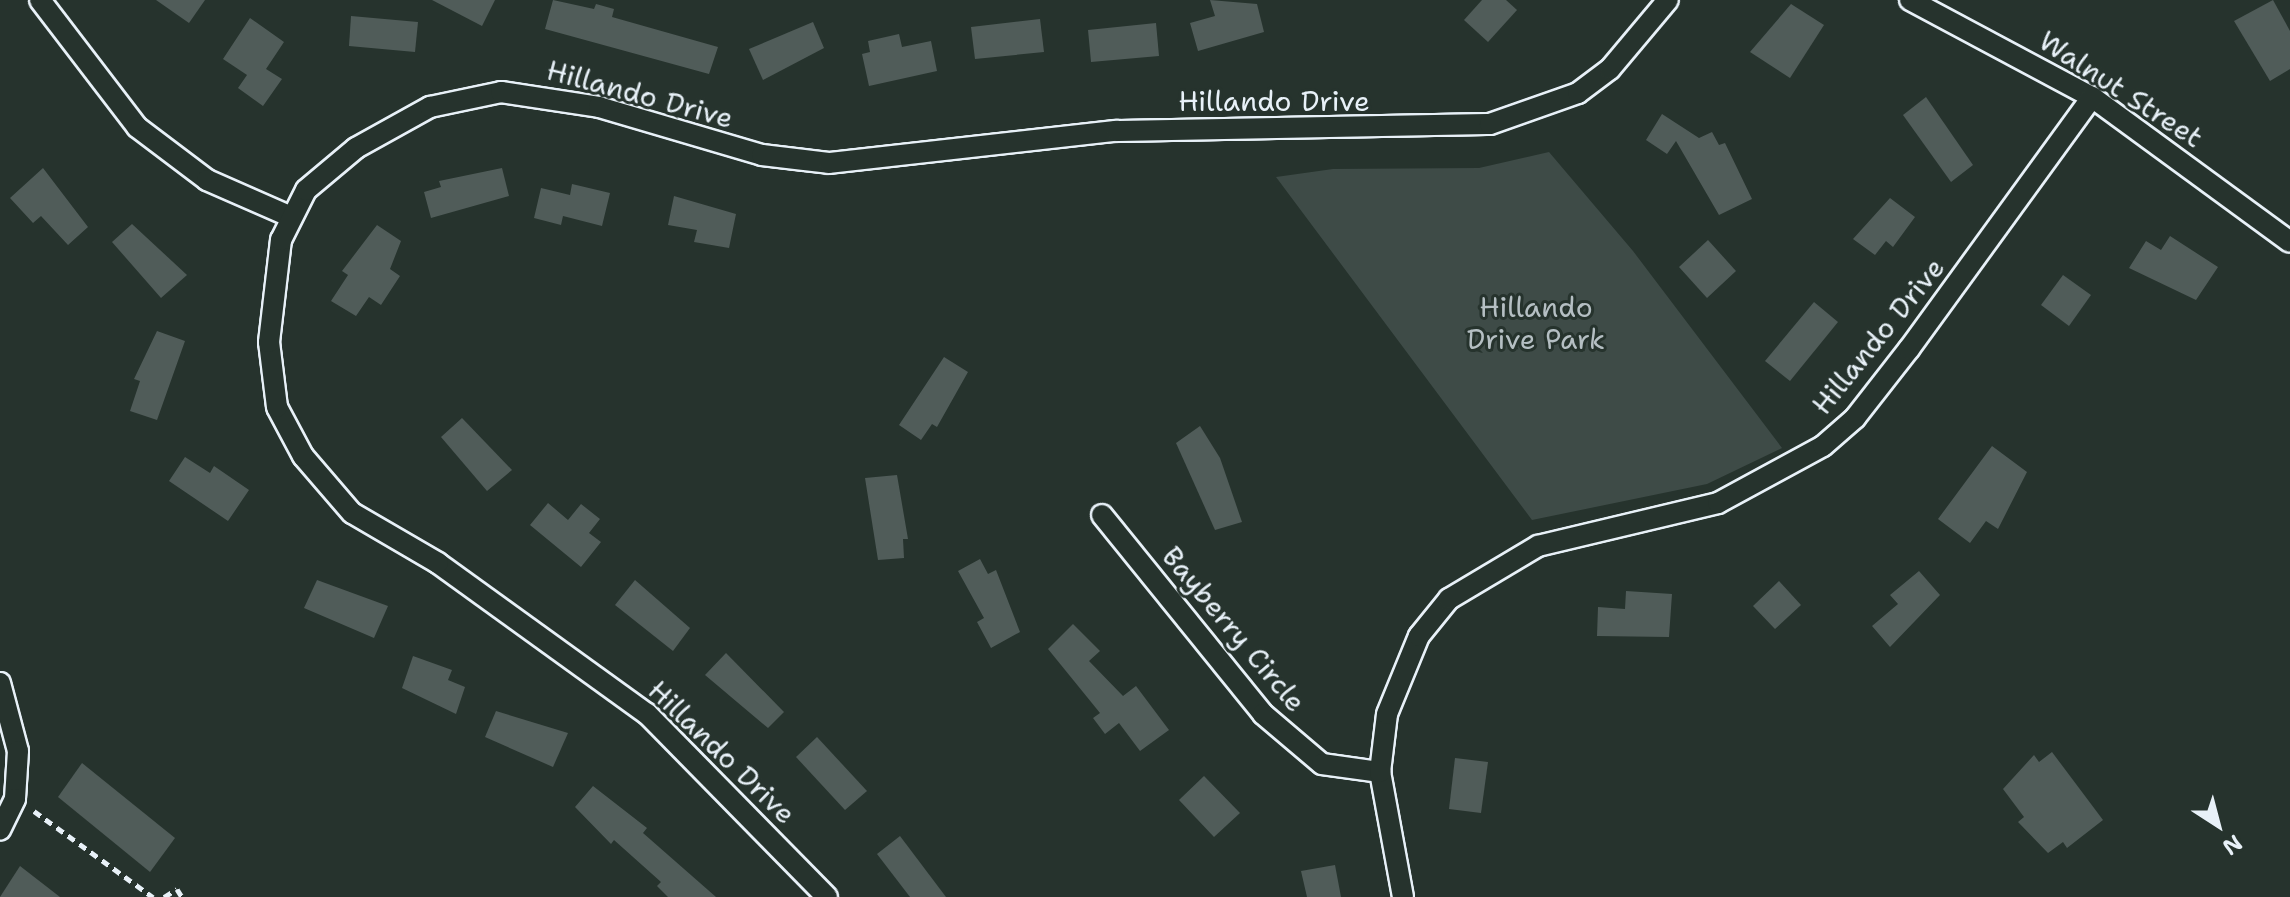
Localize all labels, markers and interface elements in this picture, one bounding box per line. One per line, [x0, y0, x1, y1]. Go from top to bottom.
street label: Walnut Street [2033, 24, 2209, 154]
street label: Hillando Drive [543, 53, 737, 135]
street label: Hillando Drive [1178, 84, 1370, 118]
street label: Hillando Drive [1805, 251, 1951, 421]
park label: Hillando Drive Park [1467, 290, 1605, 356]
street label: Bayberry Circle [1155, 540, 1313, 718]
street label: Hillando Drive [641, 673, 803, 831]
north arrow [2178, 785, 2258, 865]
text: N [2217, 828, 2248, 862]

